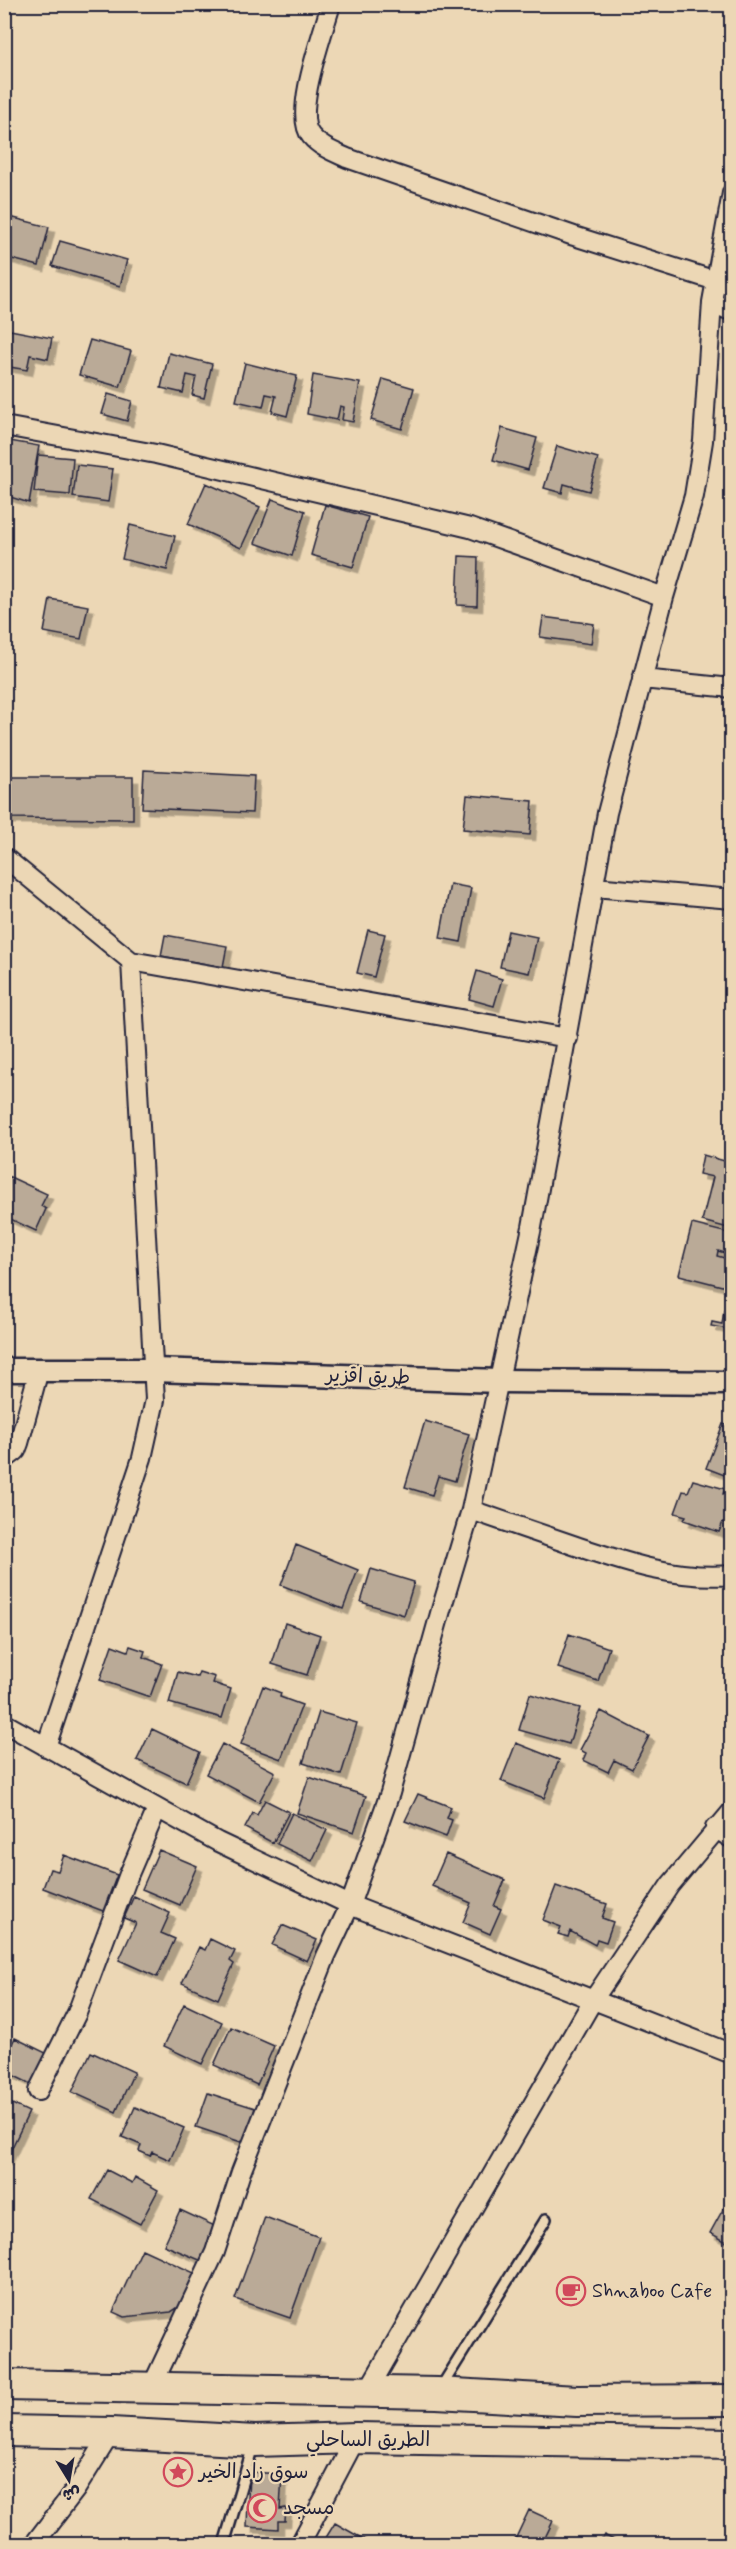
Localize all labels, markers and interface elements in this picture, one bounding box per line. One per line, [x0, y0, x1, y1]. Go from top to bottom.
street label: طريق اقزير [323, 1362, 411, 1392]
cafe icon: Shnaboo Cafe [555, 2275, 587, 2307]
place label: Shnaboo Cafe [592, 2278, 712, 2305]
street label: الطريق الساحلي [306, 2427, 430, 2457]
north arrow [39, 2450, 99, 2510]
place icon: سوق زاد الخير [162, 2456, 194, 2488]
place label: سوق زاد الخير [197, 2459, 309, 2486]
text: ش [61, 2481, 82, 2505]
mosque icon: مسجد [246, 2492, 278, 2524]
place label: مسجد [283, 2495, 334, 2522]

